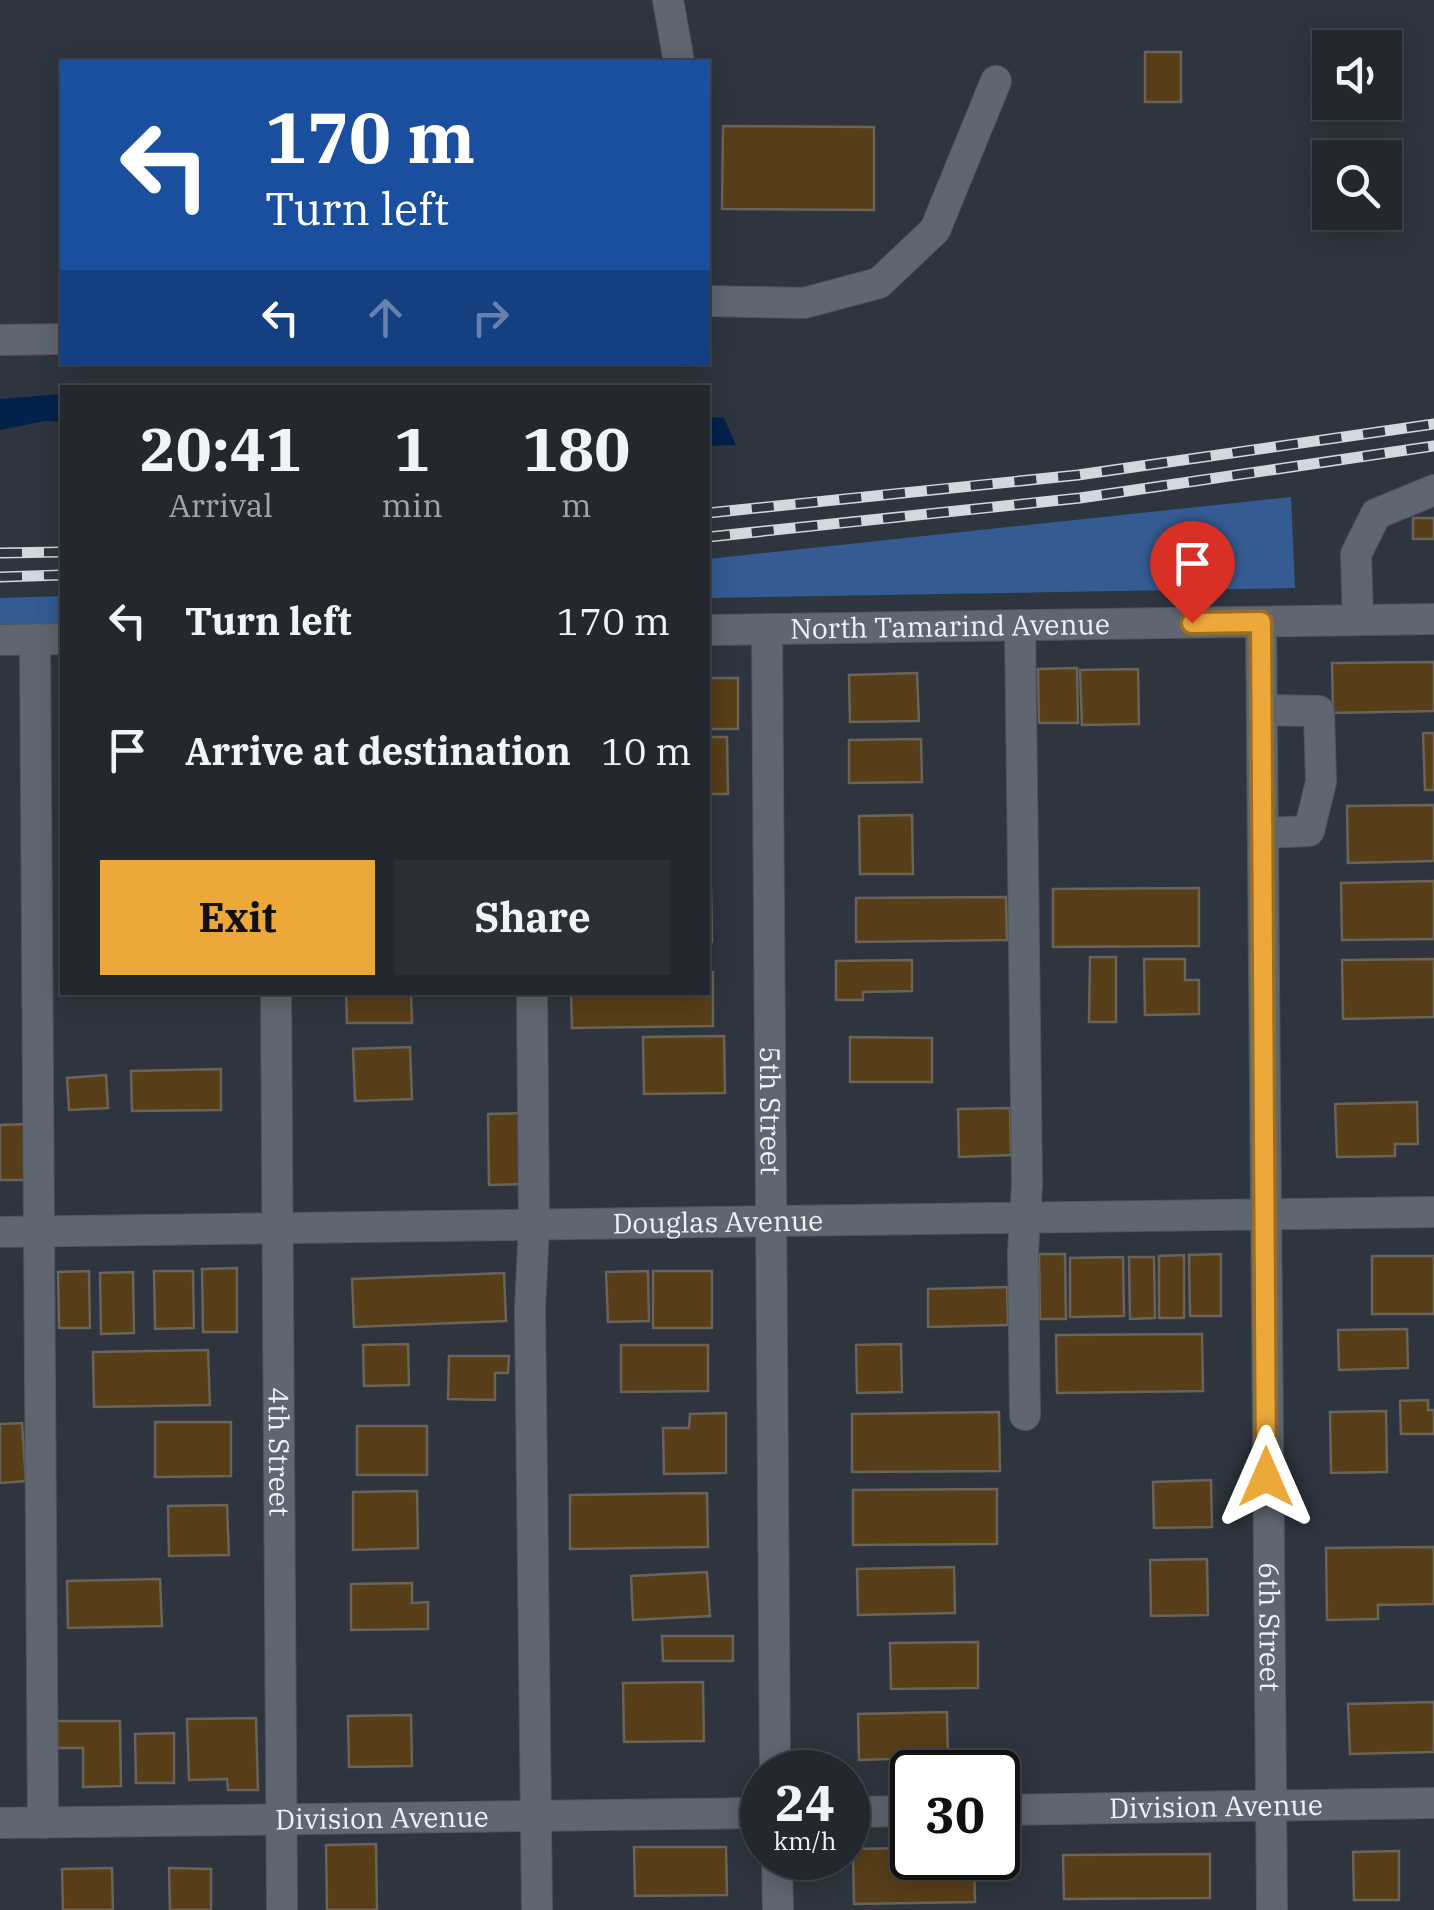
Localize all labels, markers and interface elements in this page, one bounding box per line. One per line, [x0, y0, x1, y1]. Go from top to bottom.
map controls [1312, 30, 1402, 230]
button: sound [1312, 30, 1402, 120]
text: 170 m [265, 91, 475, 182]
icon: left [100, 100, 230, 230]
button: search [1312, 140, 1402, 230]
text: Turn left [265, 179, 449, 237]
icon: left [253, 290, 308, 345]
icon: ahead [358, 290, 413, 345]
icon: right [463, 290, 518, 345]
text: 20:41 [140, 409, 302, 488]
text: 1 [394, 409, 430, 488]
text: 180 [522, 409, 630, 488]
text: Arrival [169, 484, 273, 526]
text: min [382, 484, 443, 526]
text: m [561, 484, 592, 526]
pin [1150, 521, 1235, 624]
icon: arrive [1165, 536, 1220, 591]
icon: left [100, 593, 155, 648]
text: Turn left [185, 596, 352, 645]
text: 170 m [557, 596, 670, 645]
street label: North Tamarind Avenue [790, 605, 1110, 647]
icon: arrive [100, 723, 155, 778]
text: Arrive at destination [185, 726, 571, 775]
text: 10 m [601, 726, 692, 775]
button: Exit [100, 860, 375, 975]
button: Share [395, 860, 670, 975]
street label: 5th Street [752, 1046, 790, 1176]
street label: Douglas Avenue [612, 1202, 823, 1241]
street label: 4th Street [261, 1387, 298, 1517]
position arrow [1214, 1425, 1318, 1529]
street label: 6th Street [1251, 1562, 1289, 1692]
speed limit sign: 30 [890, 1750, 1020, 1880]
text: 24 [775, 1770, 835, 1835]
street label: Division Avenue [1109, 1786, 1323, 1826]
street label: Division Avenue [275, 1798, 489, 1837]
text: km/h [773, 1824, 837, 1857]

